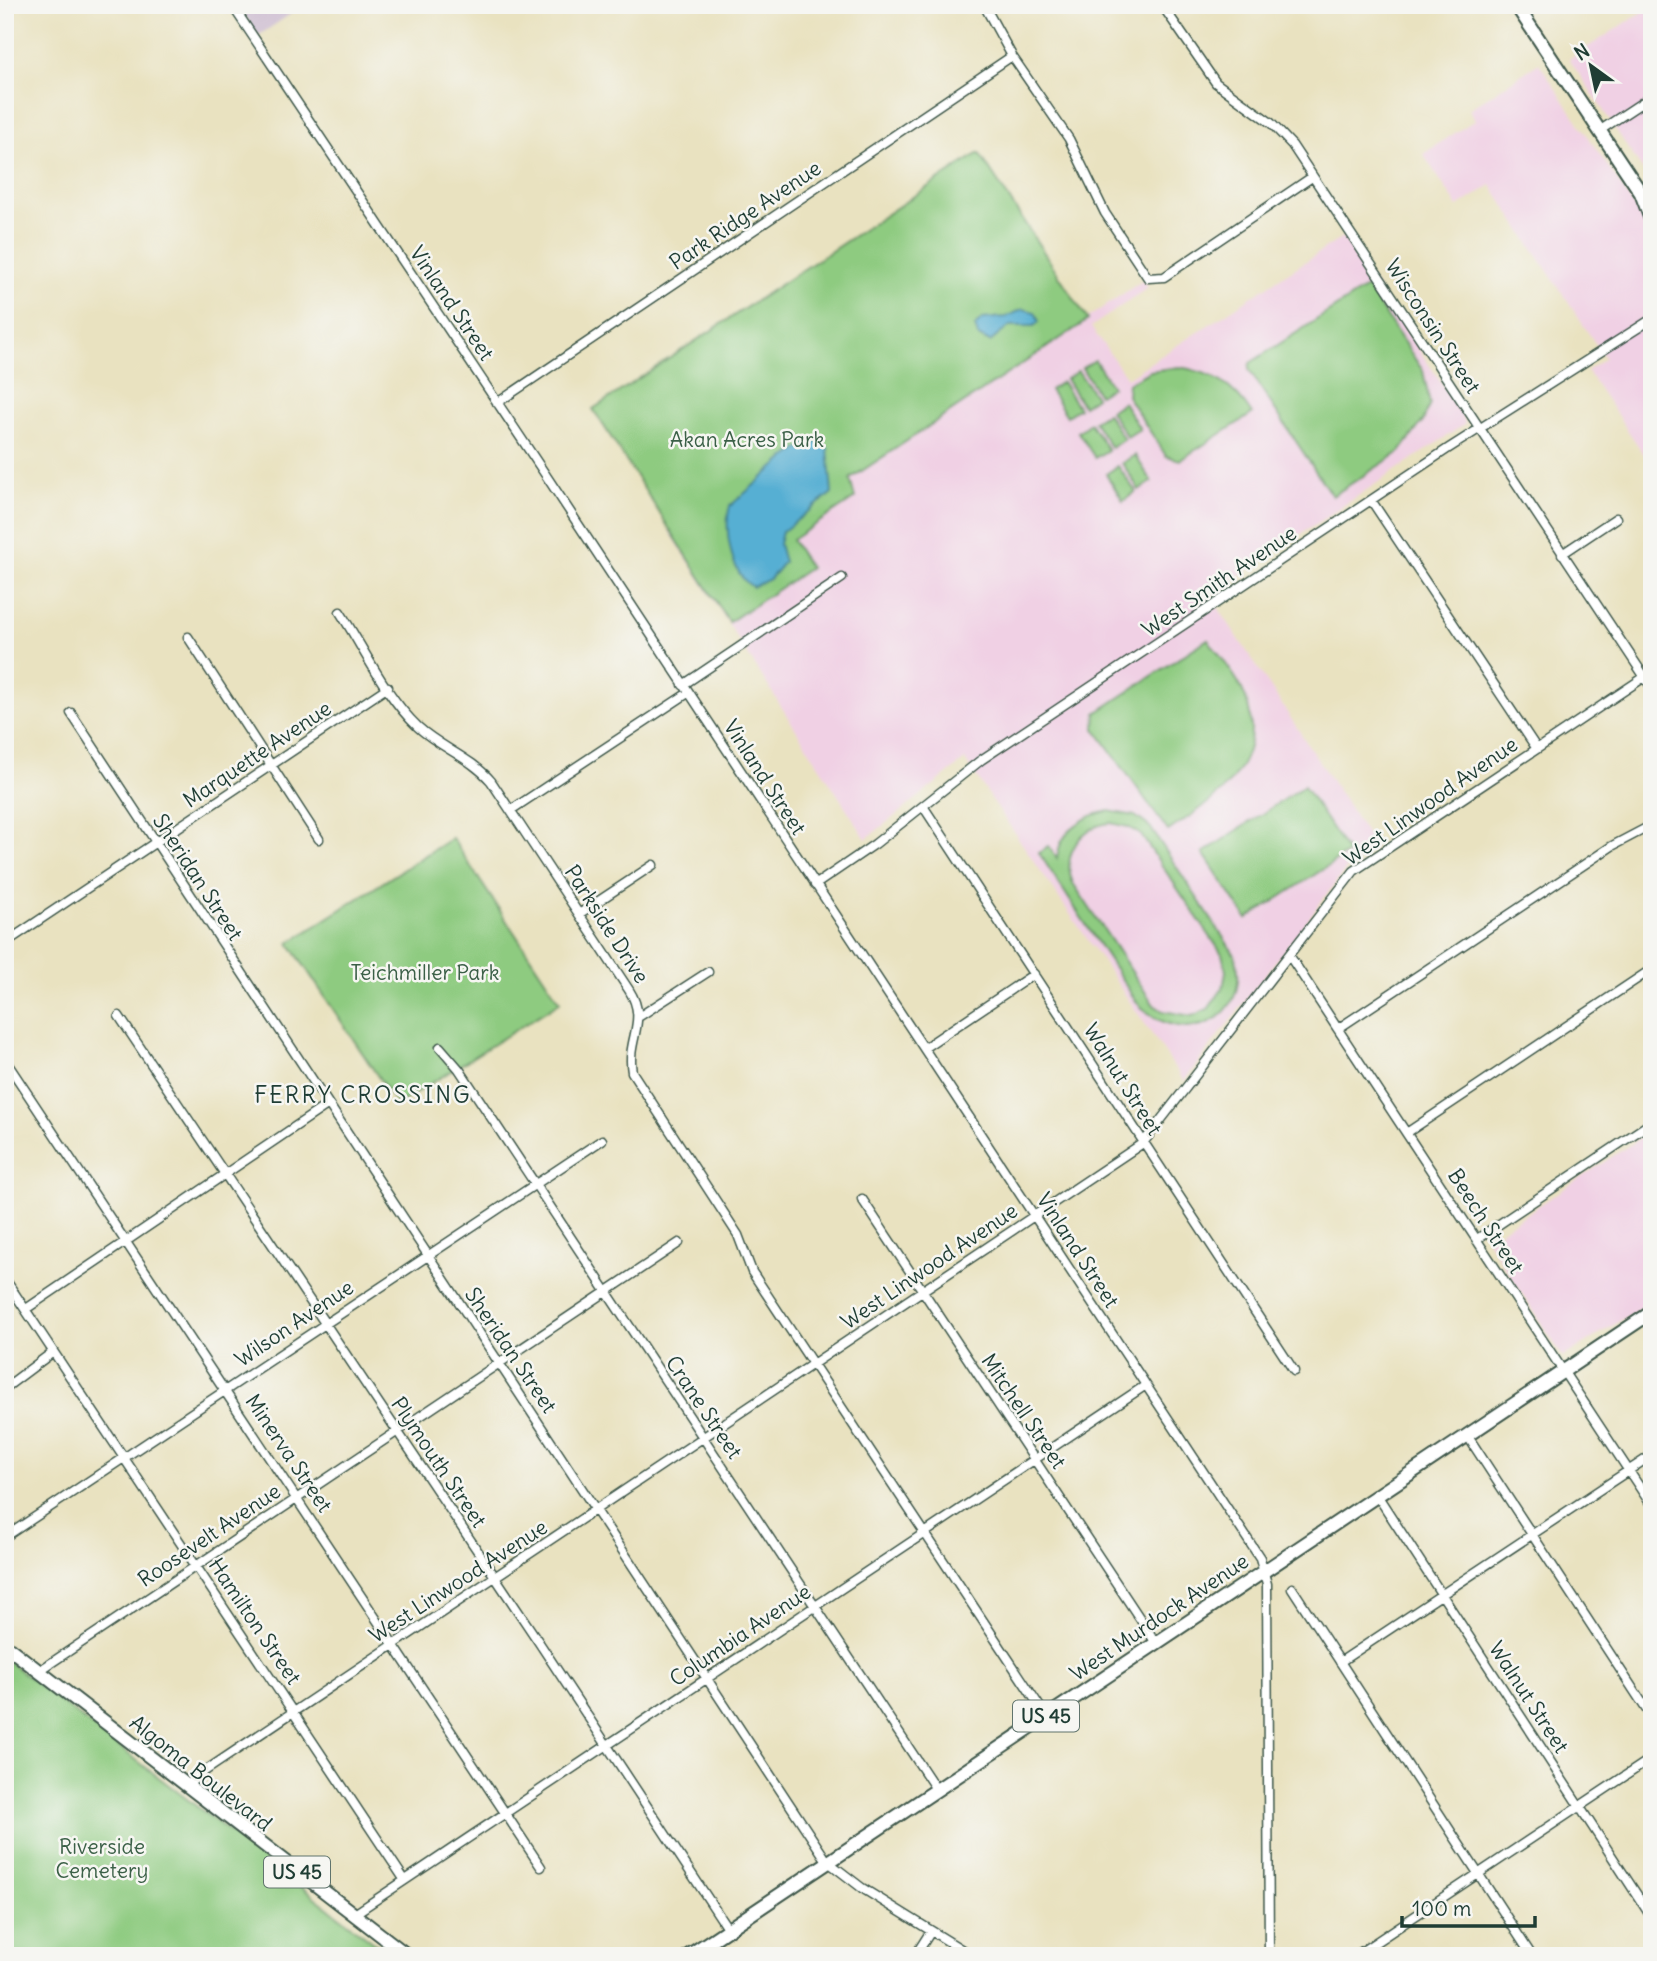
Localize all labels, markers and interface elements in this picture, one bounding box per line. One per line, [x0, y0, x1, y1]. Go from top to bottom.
north arrow [1556, 32, 1626, 102]
text: N [1570, 38, 1594, 65]
street label: Park Ridge Avenue [664, 154, 826, 276]
street label: Vinland Street [404, 241, 500, 365]
street label: Wisconsin Street [1379, 254, 1487, 398]
park label: Akan Acres Park [670, 426, 824, 453]
street label: West Smith Avenue [1137, 519, 1301, 643]
street label: Marquette Avenue [178, 694, 336, 814]
street label: Vinland Street [718, 714, 812, 840]
street label: West Linwood Avenue [1337, 731, 1523, 871]
street label: Sheridan Street [147, 808, 249, 946]
street label: Parkside Drive [559, 860, 655, 988]
park label: Teichmiller Park [350, 959, 500, 986]
street label: Walnut Street [1078, 1018, 1168, 1140]
district label: FERRY CROSSING [254, 1080, 472, 1109]
street label: Beech Street [1442, 1163, 1530, 1279]
street label: Vinland Street [1031, 1187, 1125, 1313]
street label: West Linwood Avenue [836, 1197, 1022, 1335]
street label: Wilson Avenue [229, 1273, 359, 1373]
street label: Sheridan Street [459, 1282, 563, 1418]
street label: Mitchell Street [976, 1348, 1072, 1474]
street label: Crane Street [660, 1350, 748, 1464]
street label: Minerva Street [240, 1389, 338, 1517]
street label: Plymouth Street [385, 1391, 493, 1533]
street label: Roosevelt Avenue [132, 1477, 286, 1593]
street label: West Linwood Avenue [364, 1513, 552, 1649]
street label: West Murdock Avenue [1065, 1547, 1253, 1687]
street label: Hamilton Street [203, 1553, 307, 1689]
street label: Columbia Avenue [664, 1578, 816, 1692]
street label: Walnut Street [1483, 1636, 1575, 1758]
road number: US 45 [1013, 1700, 1079, 1732]
street label: Algoma Boulevard [124, 1709, 278, 1837]
park label: Riverside Cemetery [56, 1833, 149, 1884]
road number: US 45 [264, 1856, 330, 1888]
scale bar [1402, 1884, 1534, 1928]
text: 100 m [1412, 1895, 1471, 1922]

